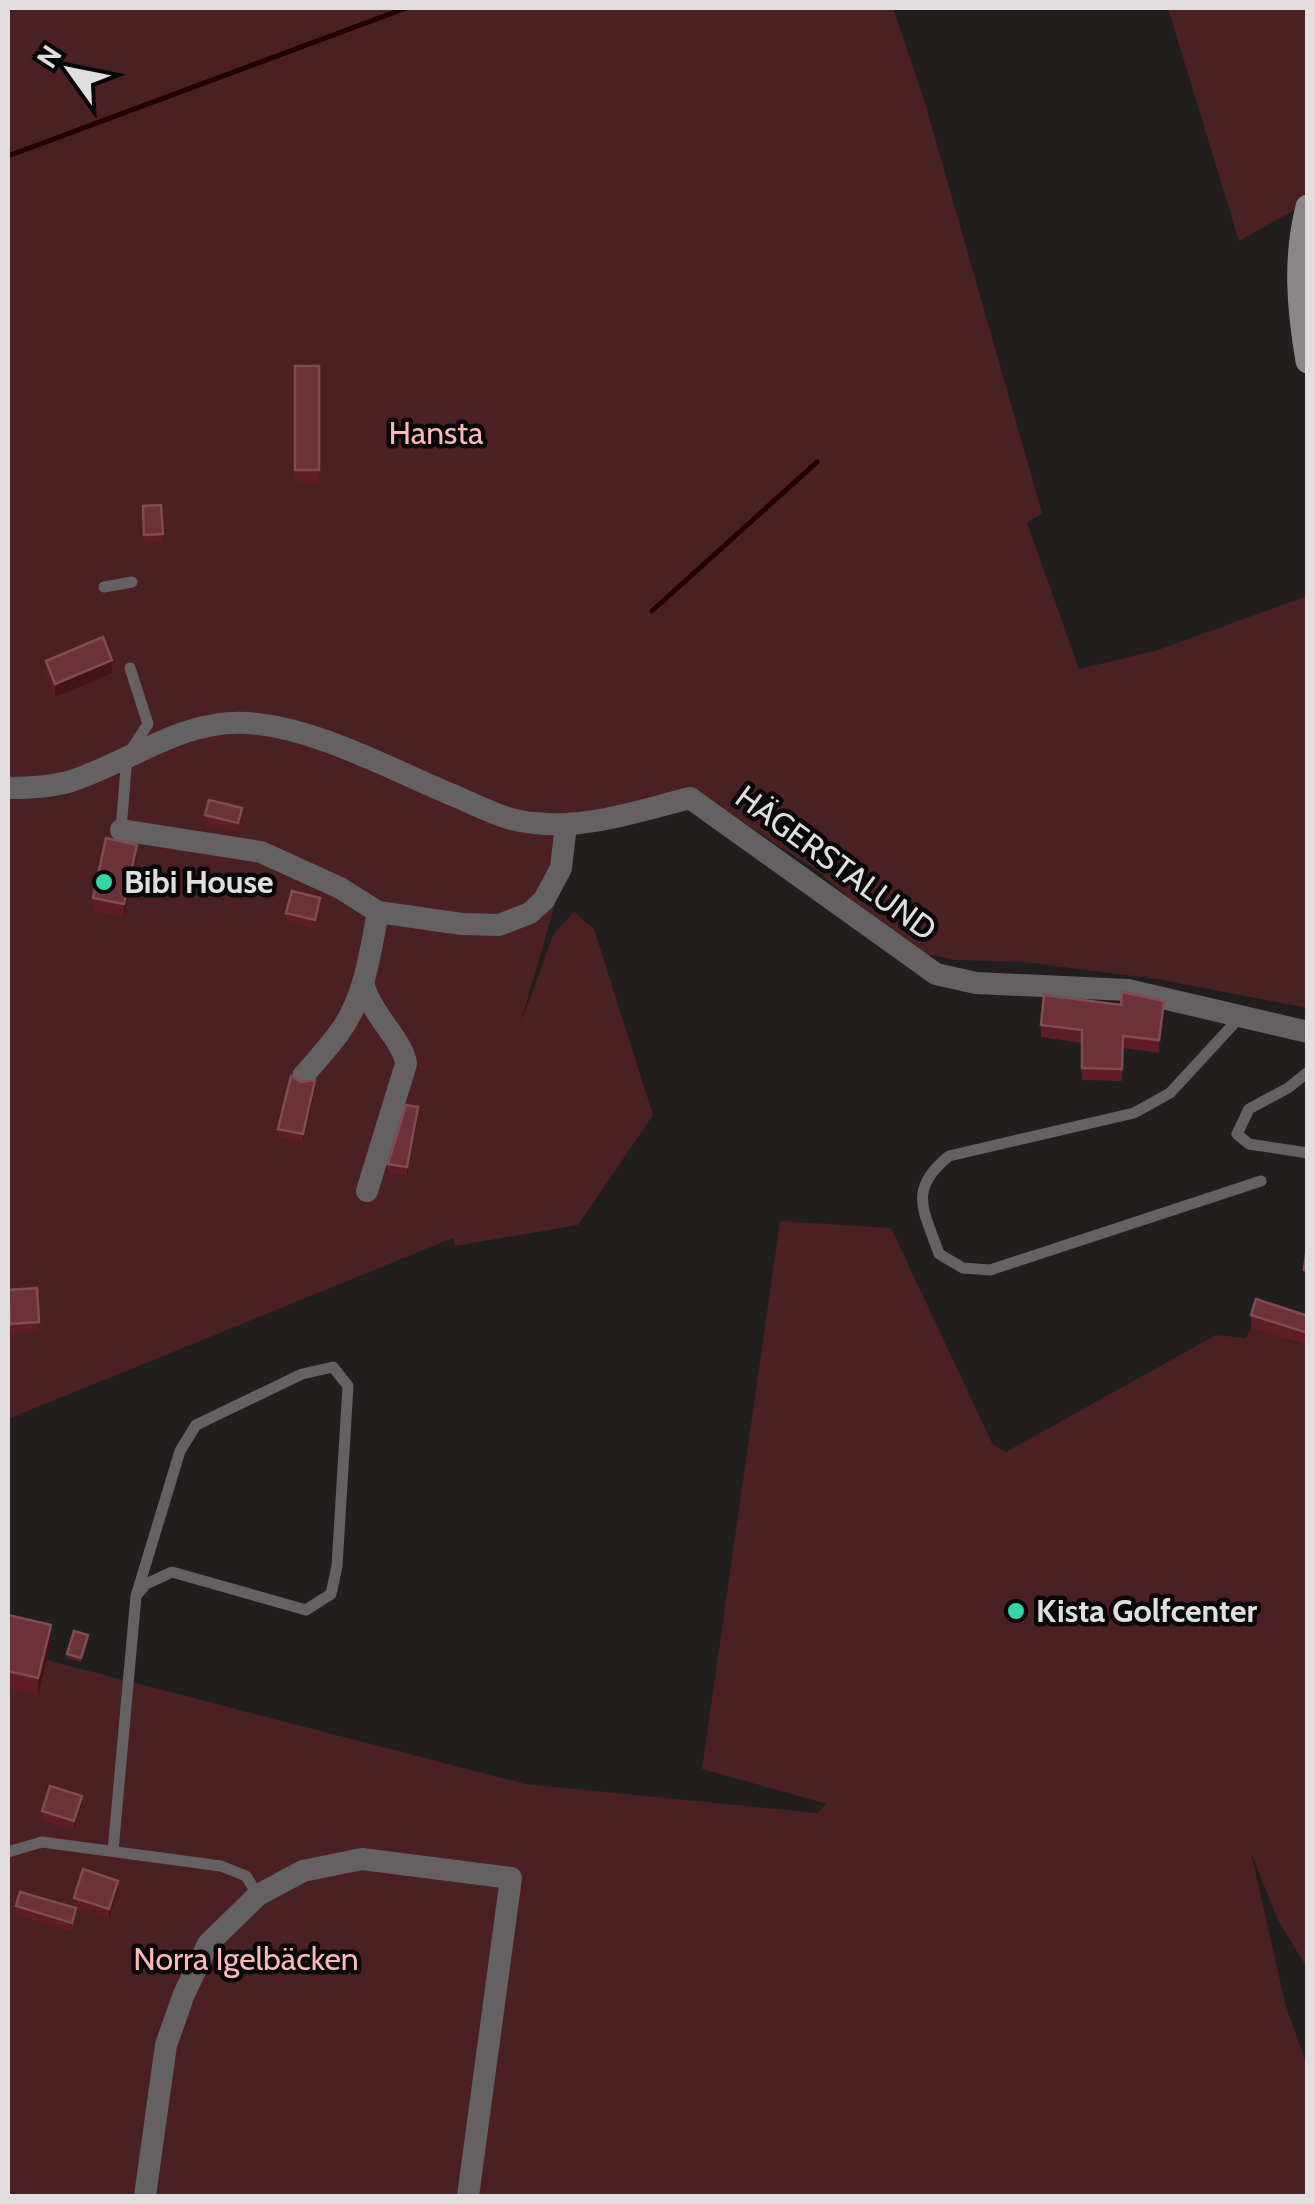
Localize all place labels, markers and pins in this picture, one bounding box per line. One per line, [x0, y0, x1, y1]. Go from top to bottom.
place label: Bibi House [124, 862, 274, 901]
marker: Bibi House [93, 871, 115, 893]
place label: Kista Golfcenter [1036, 1591, 1258, 1630]
marker: Kista Golfcenter [1005, 1600, 1027, 1622]

